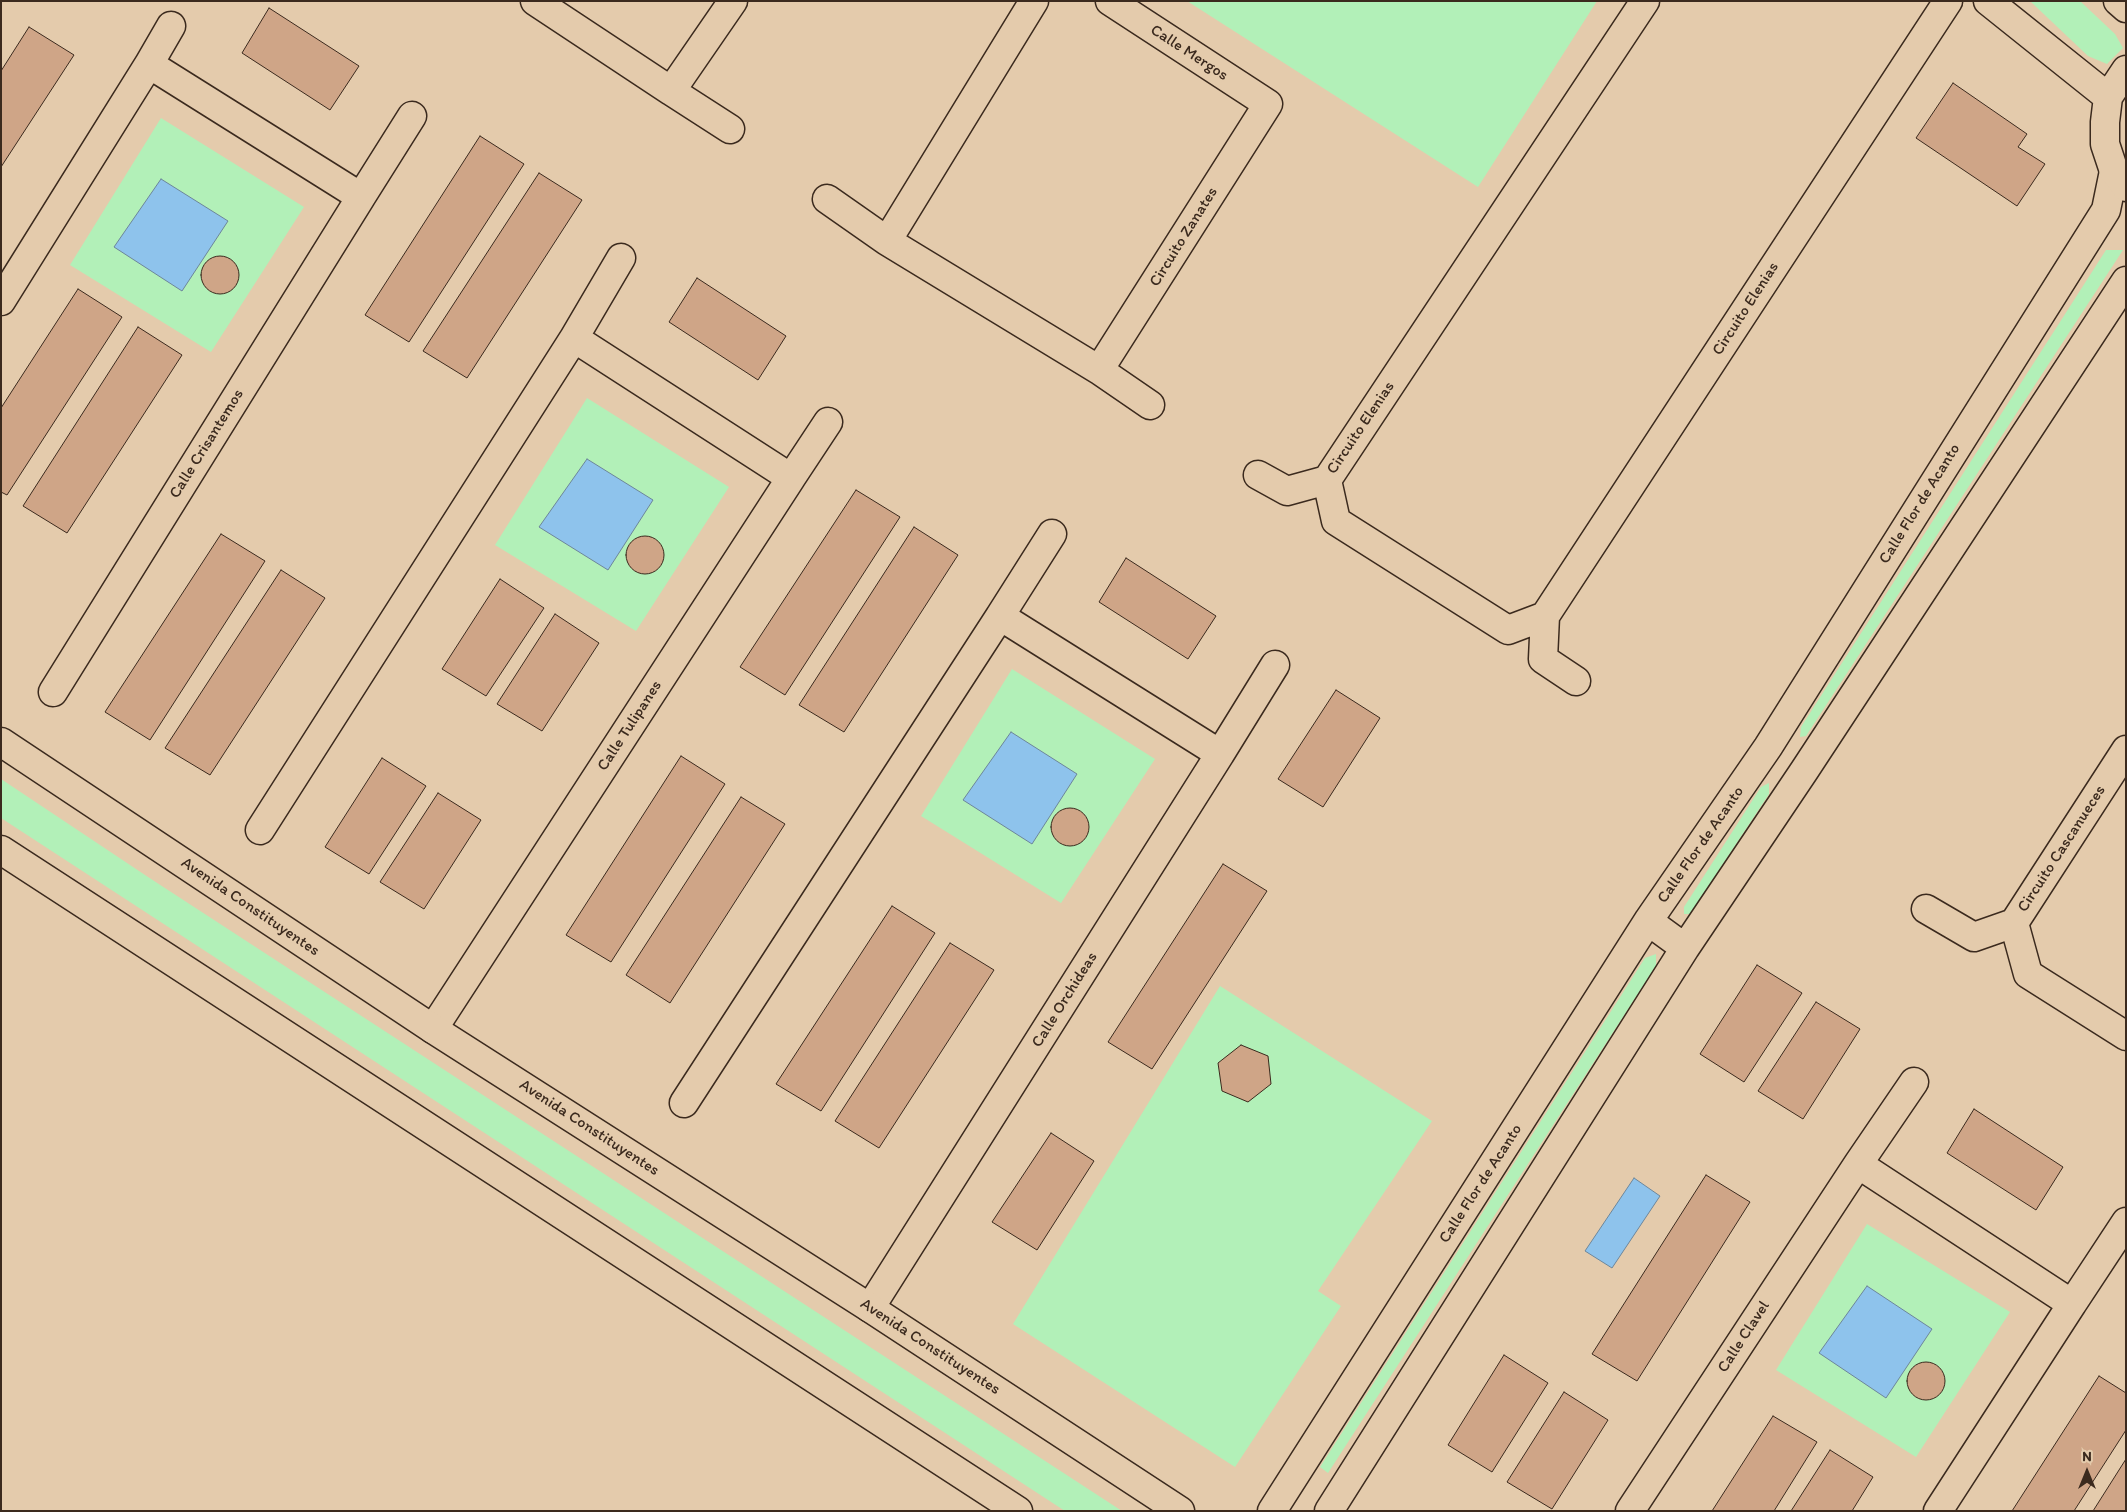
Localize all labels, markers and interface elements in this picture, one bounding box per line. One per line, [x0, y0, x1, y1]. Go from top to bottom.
street label: Calle Mergos [1146, 21, 1232, 85]
street label: Circuito Zanates [1146, 184, 1222, 290]
street label: Circuito Elenias [1709, 259, 1783, 359]
street label: Circuito Elenias [1323, 378, 1399, 478]
street label: Calle Crisantemos [166, 386, 248, 502]
street label: Calle Flor de Acanto [1875, 440, 1965, 568]
street label: Calle Tulipanes [594, 677, 666, 775]
street label: Circuito Cascanueces [2014, 782, 2110, 916]
street label: Calle Flor de Acanto [1654, 783, 1748, 907]
street label: Avenida Constituyentes [177, 853, 323, 961]
street label: Calle Orchideas [1028, 949, 1102, 1051]
street label: Avenida Constituyentes [515, 1076, 663, 1180]
street label: Calle Flor de Acanto [1435, 1121, 1527, 1247]
street label: Avenida Constituyentes [856, 1295, 1004, 1399]
street label: Calle Clavel [1714, 1298, 1774, 1376]
north arrow [2062, 1447, 2112, 1497]
text: N [2082, 1448, 2092, 1465]

